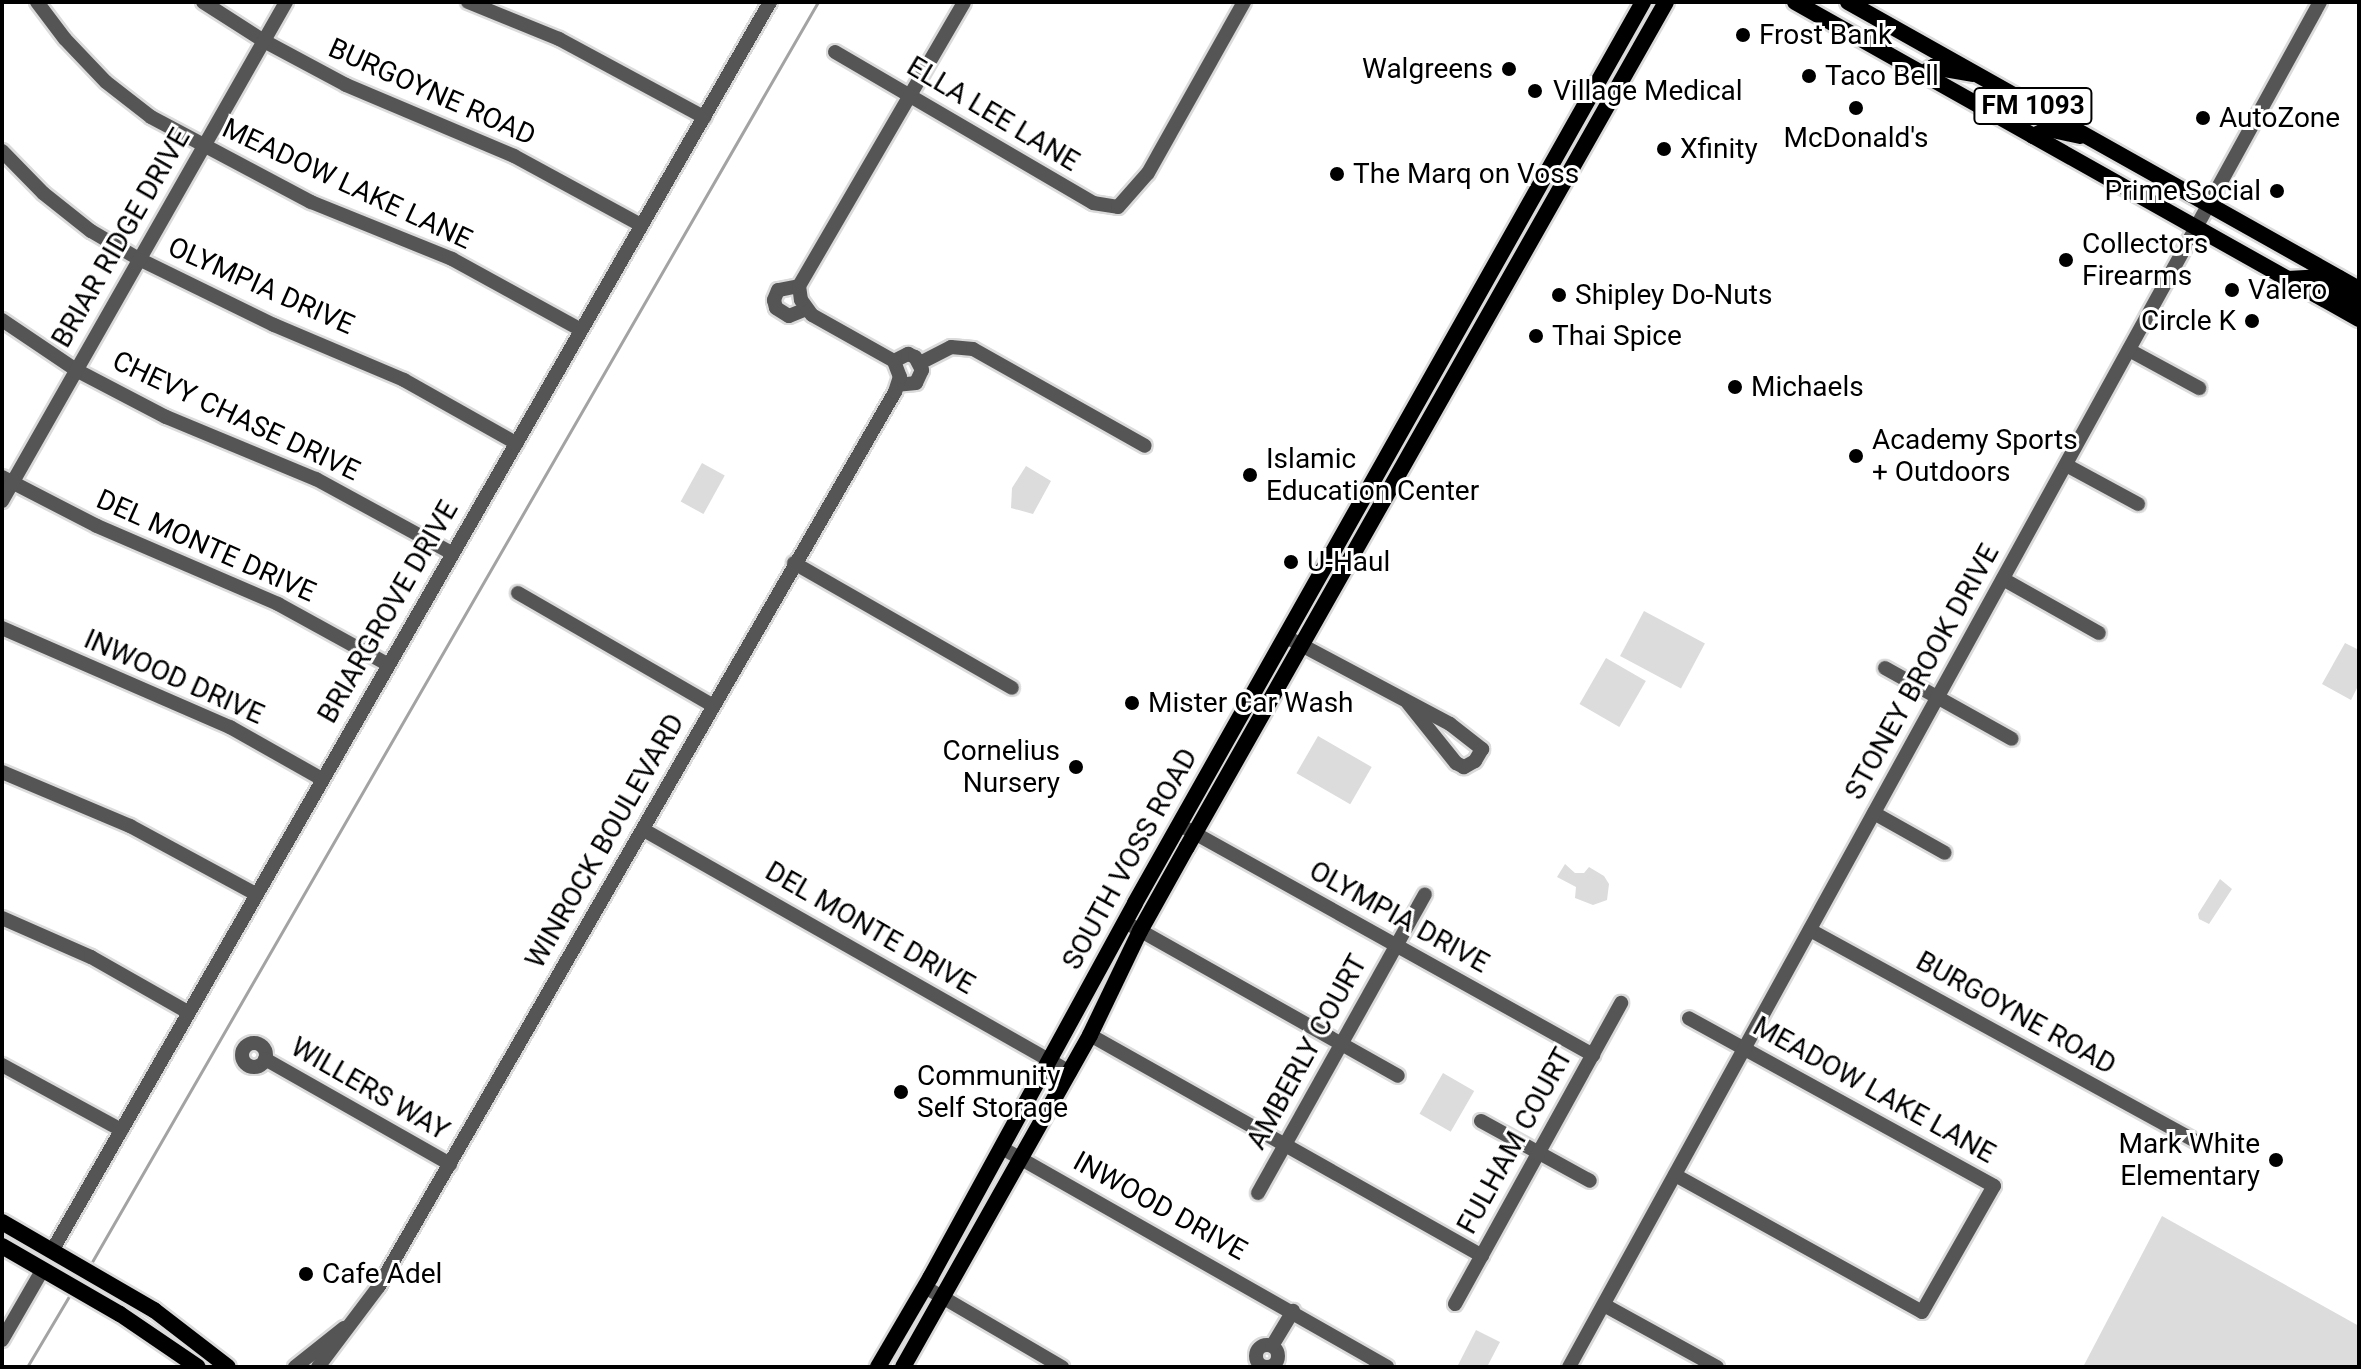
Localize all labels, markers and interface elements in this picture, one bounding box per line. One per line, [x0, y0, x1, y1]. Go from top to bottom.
place label: Frost Bank [1759, 18, 1892, 52]
marker: Frost Bank [1734, 26, 1752, 44]
street label: BURGOYNE ROAD [323, 31, 541, 153]
street label: ELLA LEE LANE [901, 49, 1085, 179]
place label: Walgreens [1362, 52, 1493, 86]
place label: Taco Bell [1825, 59, 1939, 93]
marker: Walgreens [1500, 60, 1518, 78]
marker: Taco Bell [1800, 67, 1818, 85]
place label: Village Medical [1553, 74, 1743, 108]
marker: Village Medical [1524, 80, 1546, 102]
road number: FM 1093 [1973, 84, 2093, 128]
marker: McDonald's [1847, 99, 1865, 117]
place label: AutoZone [2219, 101, 2340, 135]
marker: AutoZone [2194, 109, 2212, 127]
street label: MEADOW LAKE LANE [217, 111, 477, 257]
place label: McDonald's [1784, 121, 1928, 155]
street label: BRIAR RIDGE DRIVE [45, 123, 197, 353]
place label: Xfinity [1680, 132, 1758, 166]
marker: Xfinity [1655, 140, 1673, 158]
place label: The Marq on Voss [1353, 157, 1579, 191]
marker: The Marq on Voss [1328, 165, 1346, 183]
place label: Prime Social [2105, 174, 2261, 208]
marker: Prime Social [2268, 182, 2286, 200]
place label: Collectors Firearms [2082, 227, 2208, 293]
street label: OLYMPIA DRIVE [163, 230, 359, 342]
marker: Collectors Firearms [2057, 251, 2075, 269]
place label: Valero [2248, 273, 2327, 307]
place label: Shipley Do-Nuts [1575, 278, 1772, 312]
marker: Valero [2223, 281, 2241, 299]
marker: Shipley Do-Nuts [1550, 286, 1568, 304]
place label: Circle K [2141, 304, 2236, 338]
marker: Circle K [2243, 312, 2261, 330]
place label: Thai Spice [1552, 319, 1682, 353]
marker: Thai Spice [1527, 327, 1545, 345]
street label: CHEVY CHASE DRIVE [107, 344, 365, 488]
place label: Michaels [1751, 370, 1864, 404]
marker: Michaels [1726, 378, 1744, 396]
place label: Academy Sports + Outdoors [1872, 423, 2078, 489]
place label: Islamic Education Center [1266, 442, 1479, 508]
marker: Academy Sports + Outdoors [1847, 447, 1865, 465]
marker: Islamic Education Center [1241, 466, 1259, 484]
street label: DEL MONTE DRIVE [91, 483, 321, 609]
street label: BRIARGROVE DRIVE [311, 495, 465, 729]
street label: STONEY BROOK DRIVE [1838, 539, 2006, 805]
place label: U-Haul [1307, 545, 1390, 579]
marker: U-Haul [1282, 553, 1300, 571]
street label: INWOOD DRIVE [79, 622, 269, 732]
place label: Mister Car Wash [1148, 686, 1354, 720]
marker: Mister Car Wash [1123, 694, 1141, 712]
street label: WINROCK BOULEVARD [518, 708, 692, 974]
place label: Cornelius Nursery [943, 734, 1060, 800]
street label: SOUTH VOSS ROAD [1055, 743, 1205, 975]
marker: Cornelius Nursery [1067, 758, 1085, 776]
street label: DEL MONTE DRIVE [759, 854, 981, 1002]
street label: OLYMPIA DRIVE [1303, 854, 1495, 980]
street label: BURGOYNE ROAD [1910, 944, 2122, 1082]
street label: AMBERLY COURT [1240, 949, 1374, 1155]
street label: MEADOW LAKE LANE [1747, 1009, 2001, 1171]
street label: WILLERS WAY [285, 1030, 455, 1148]
street label: FULHAM COURT [1450, 1042, 1580, 1240]
place label: Community Self Storage [917, 1059, 1068, 1125]
marker: Community Self Storage [892, 1083, 910, 1101]
place label: Mark White Elementary [2119, 1127, 2260, 1193]
street label: INWOOD DRIVE [1067, 1144, 1253, 1268]
marker: Mark White Elementary [2267, 1151, 2285, 1169]
place label: Cafe Adel [322, 1257, 442, 1291]
marker: Cafe Adel [297, 1265, 315, 1283]

